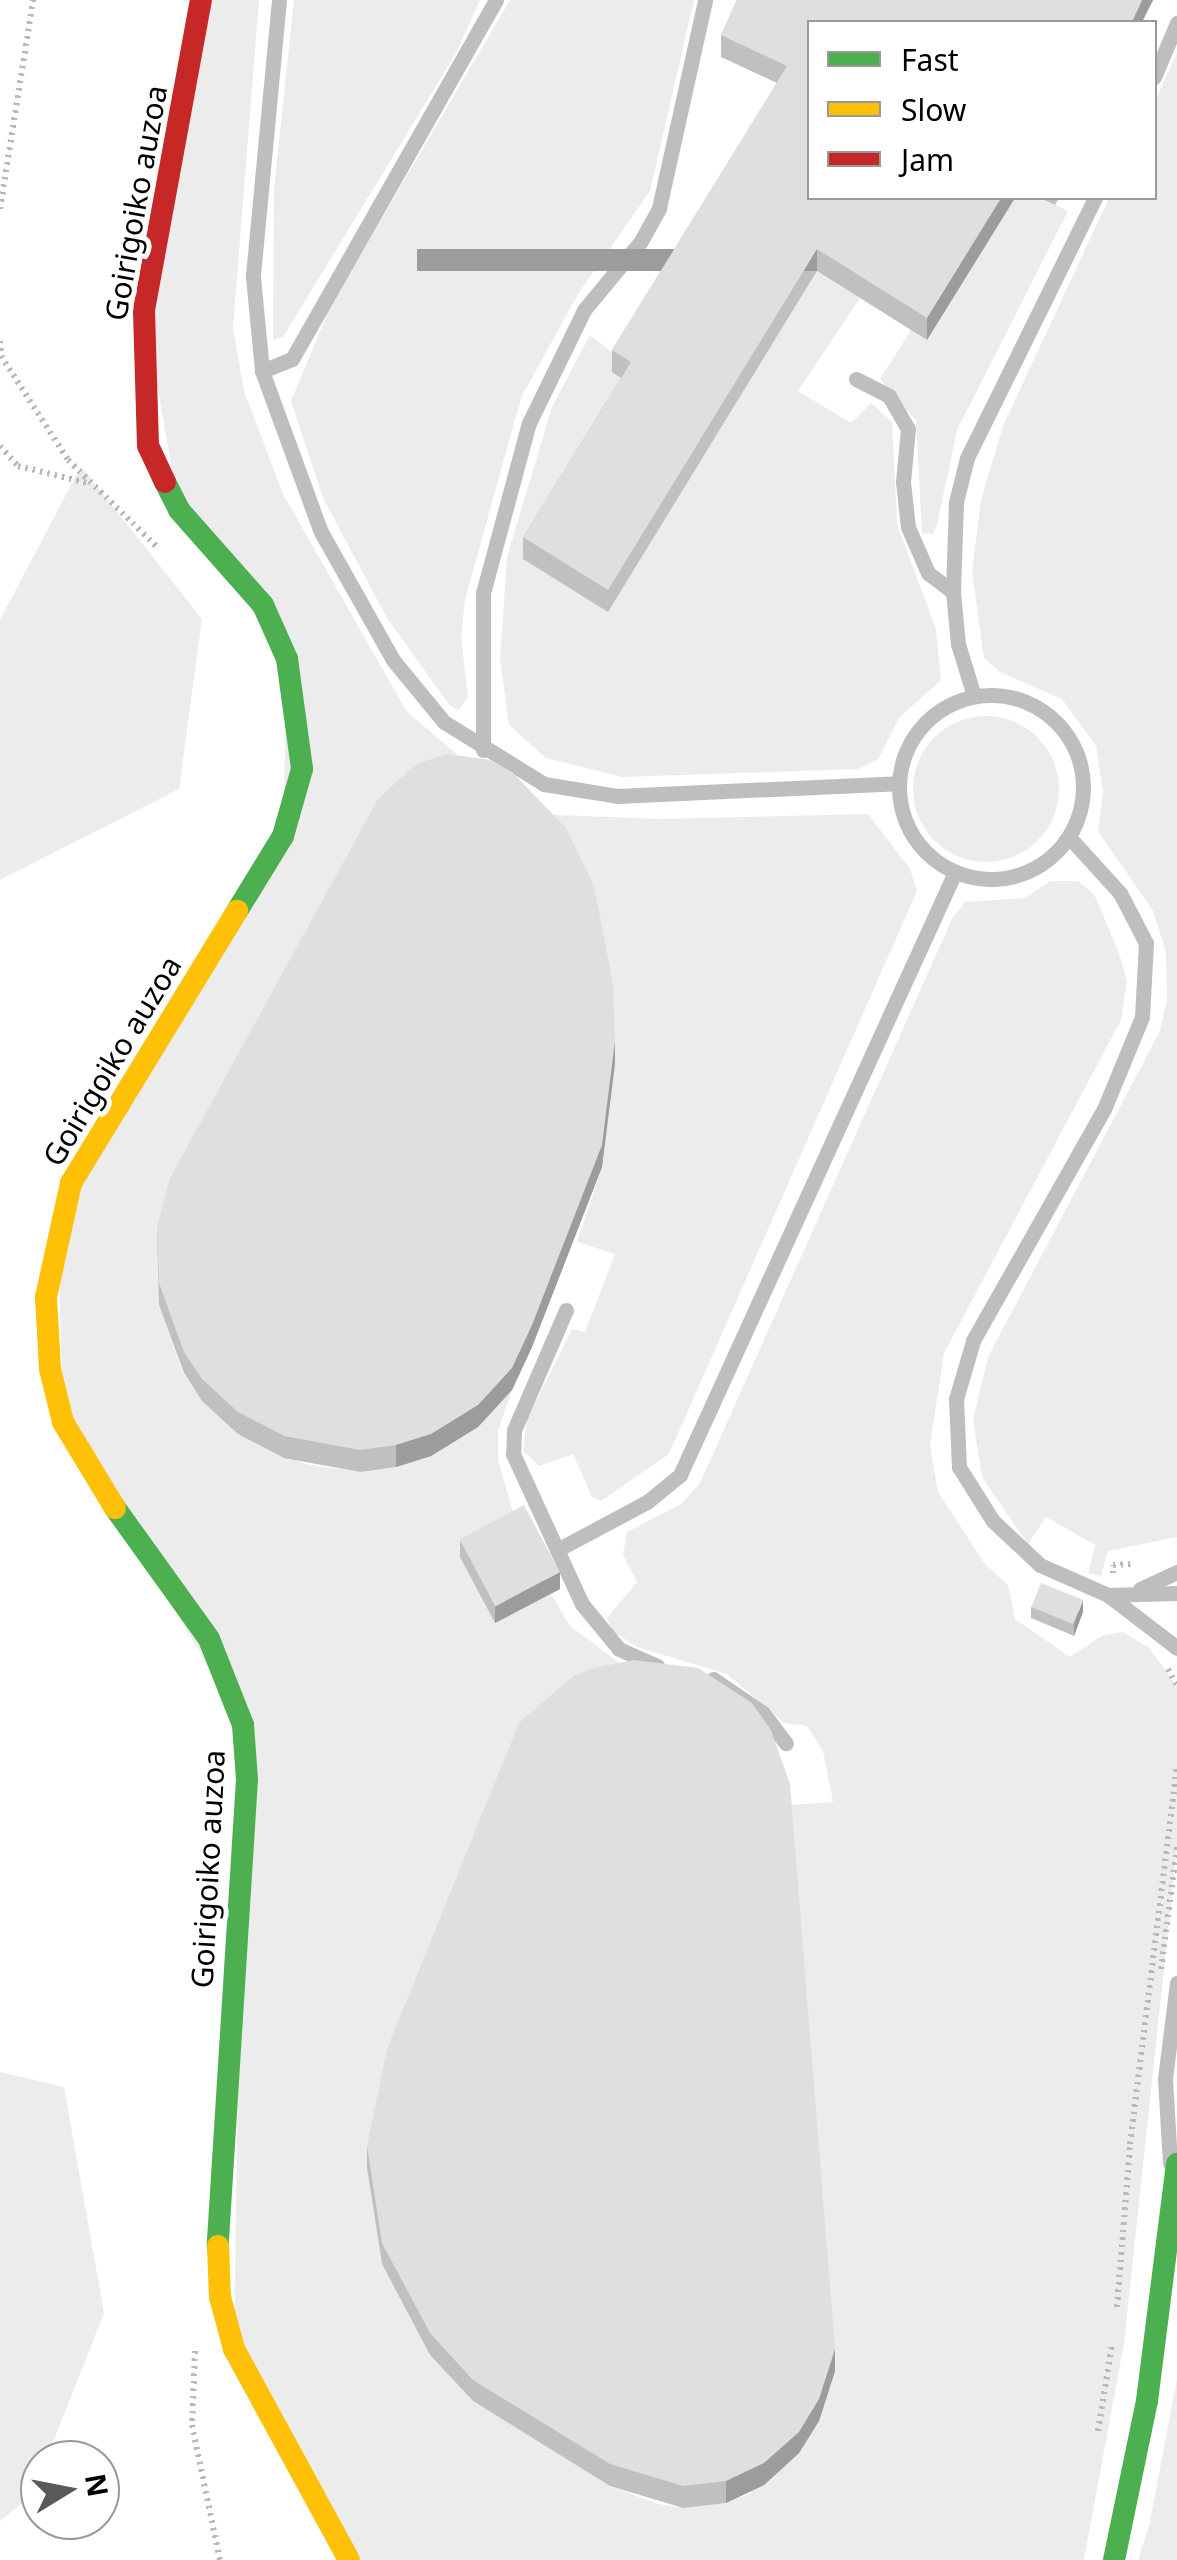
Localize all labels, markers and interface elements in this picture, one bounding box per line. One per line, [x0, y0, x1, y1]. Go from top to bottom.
legend [807, 20, 1157, 200]
text: Fast [901, 39, 959, 80]
street label: Goirigoiko auzoa [98, 82, 174, 324]
text: Slow [901, 89, 966, 130]
text: Jam [901, 139, 954, 180]
street label: Goirigoiko auzoa [35, 949, 189, 1173]
street label: Goirigoiko auzoa [184, 1749, 232, 1989]
north arrow [20, 2440, 120, 2540]
text: N [77, 2471, 118, 2500]

